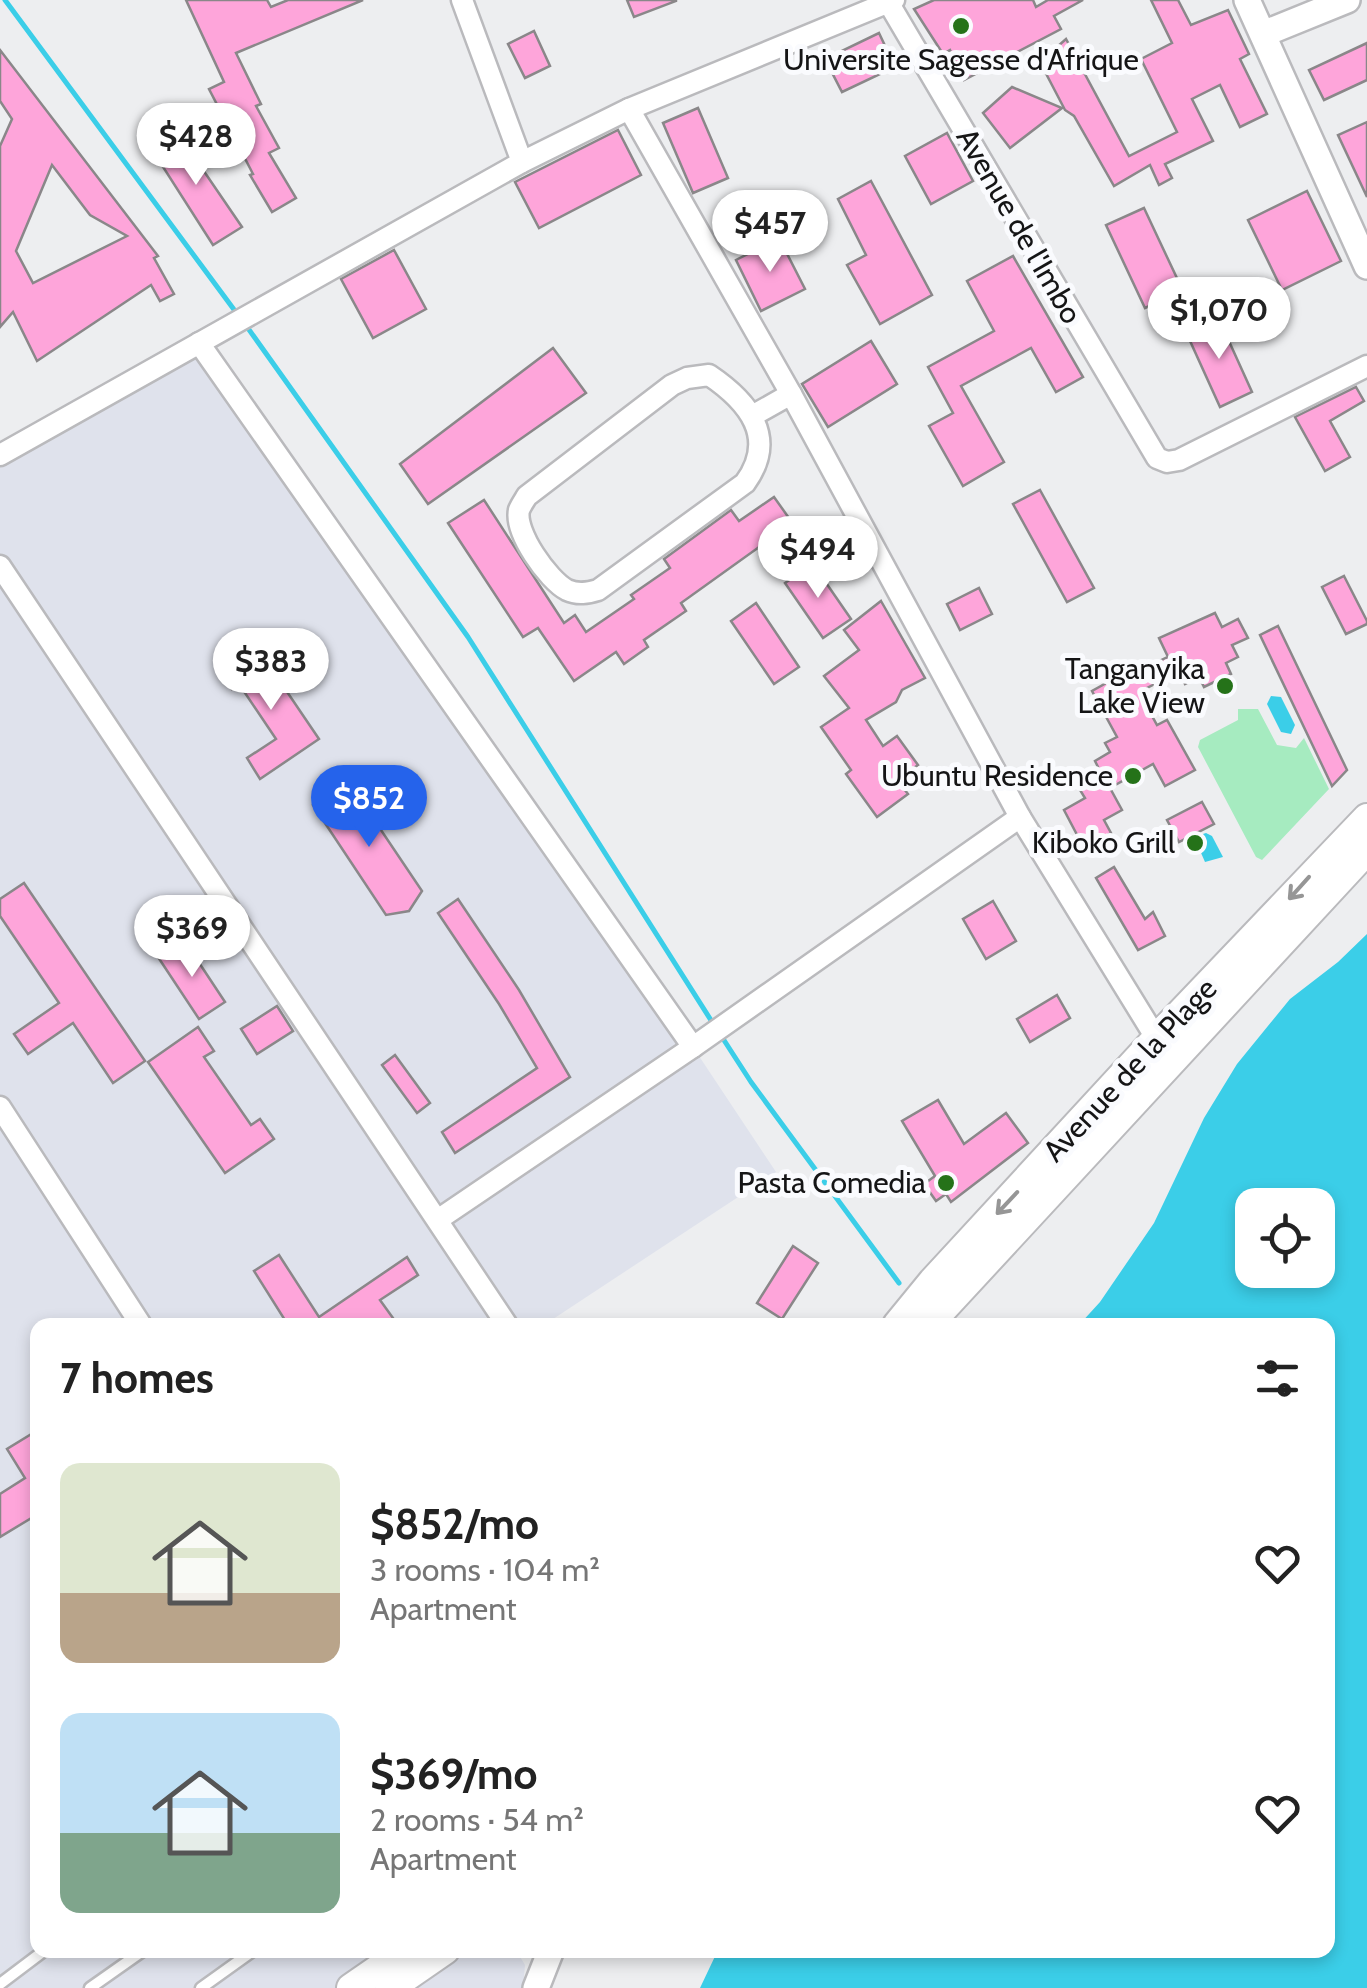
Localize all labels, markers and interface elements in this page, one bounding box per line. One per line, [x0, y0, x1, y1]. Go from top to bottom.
marker: Universite Sagesse d'Afrique [950, 15, 972, 37]
place label: Universite Sagesse d'Afrique [783, 41, 1139, 78]
pin: $428 [137, 103, 255, 188]
text: $428 [159, 116, 233, 155]
street label: Avenue de l'Imbo [949, 121, 1090, 330]
pin: $457 [711, 190, 829, 275]
text: $457 [734, 203, 806, 242]
pin: $1,070 [1138, 277, 1300, 362]
text: $1,070 [1170, 290, 1268, 329]
pin: $494 [759, 516, 877, 601]
text: $494 [780, 529, 856, 568]
pin: $383 [212, 628, 330, 713]
text: $383 [235, 641, 307, 680]
place label: Tanganyika Lake View [1065, 650, 1206, 721]
marker: Tanganyika Lake View [1214, 675, 1236, 697]
place label: Ubuntu Residence [881, 757, 1113, 794]
pin: $852 [310, 765, 428, 850]
marker: Ubuntu Residence [1122, 765, 1144, 787]
text: $852 [333, 778, 405, 817]
place label: Kiboko Grill [1032, 824, 1175, 861]
marker: Kiboko Grill [1184, 832, 1206, 854]
one-way arrow [1288, 875, 1311, 900]
pin: $369 [133, 895, 251, 980]
text: $369 [156, 908, 228, 947]
street label: Avenue de la Plage [1035, 970, 1224, 1169]
place label: Pasta Comedia [738, 1164, 927, 1201]
marker: Pasta Comedia [935, 1172, 957, 1194]
map controls [1235, 1188, 1335, 1288]
button: locate [1235, 1188, 1335, 1288]
one-way arrow [995, 1191, 1019, 1215]
icon: filters [1250, 1351, 1305, 1406]
text: 7 homes [60, 1352, 214, 1404]
text: $852/mo [370, 1498, 539, 1550]
icon: home [140, 1503, 260, 1623]
icon: heart [1250, 1536, 1305, 1591]
text: 3 rooms · 104 m² [370, 1550, 600, 1589]
text: Apartment [370, 1589, 517, 1628]
text: $369/mo [370, 1748, 537, 1800]
icon: home [140, 1753, 260, 1873]
icon: heart [1250, 1786, 1305, 1841]
text: 2 rooms · 54 m² [370, 1800, 584, 1839]
text: Apartment [370, 1839, 517, 1878]

